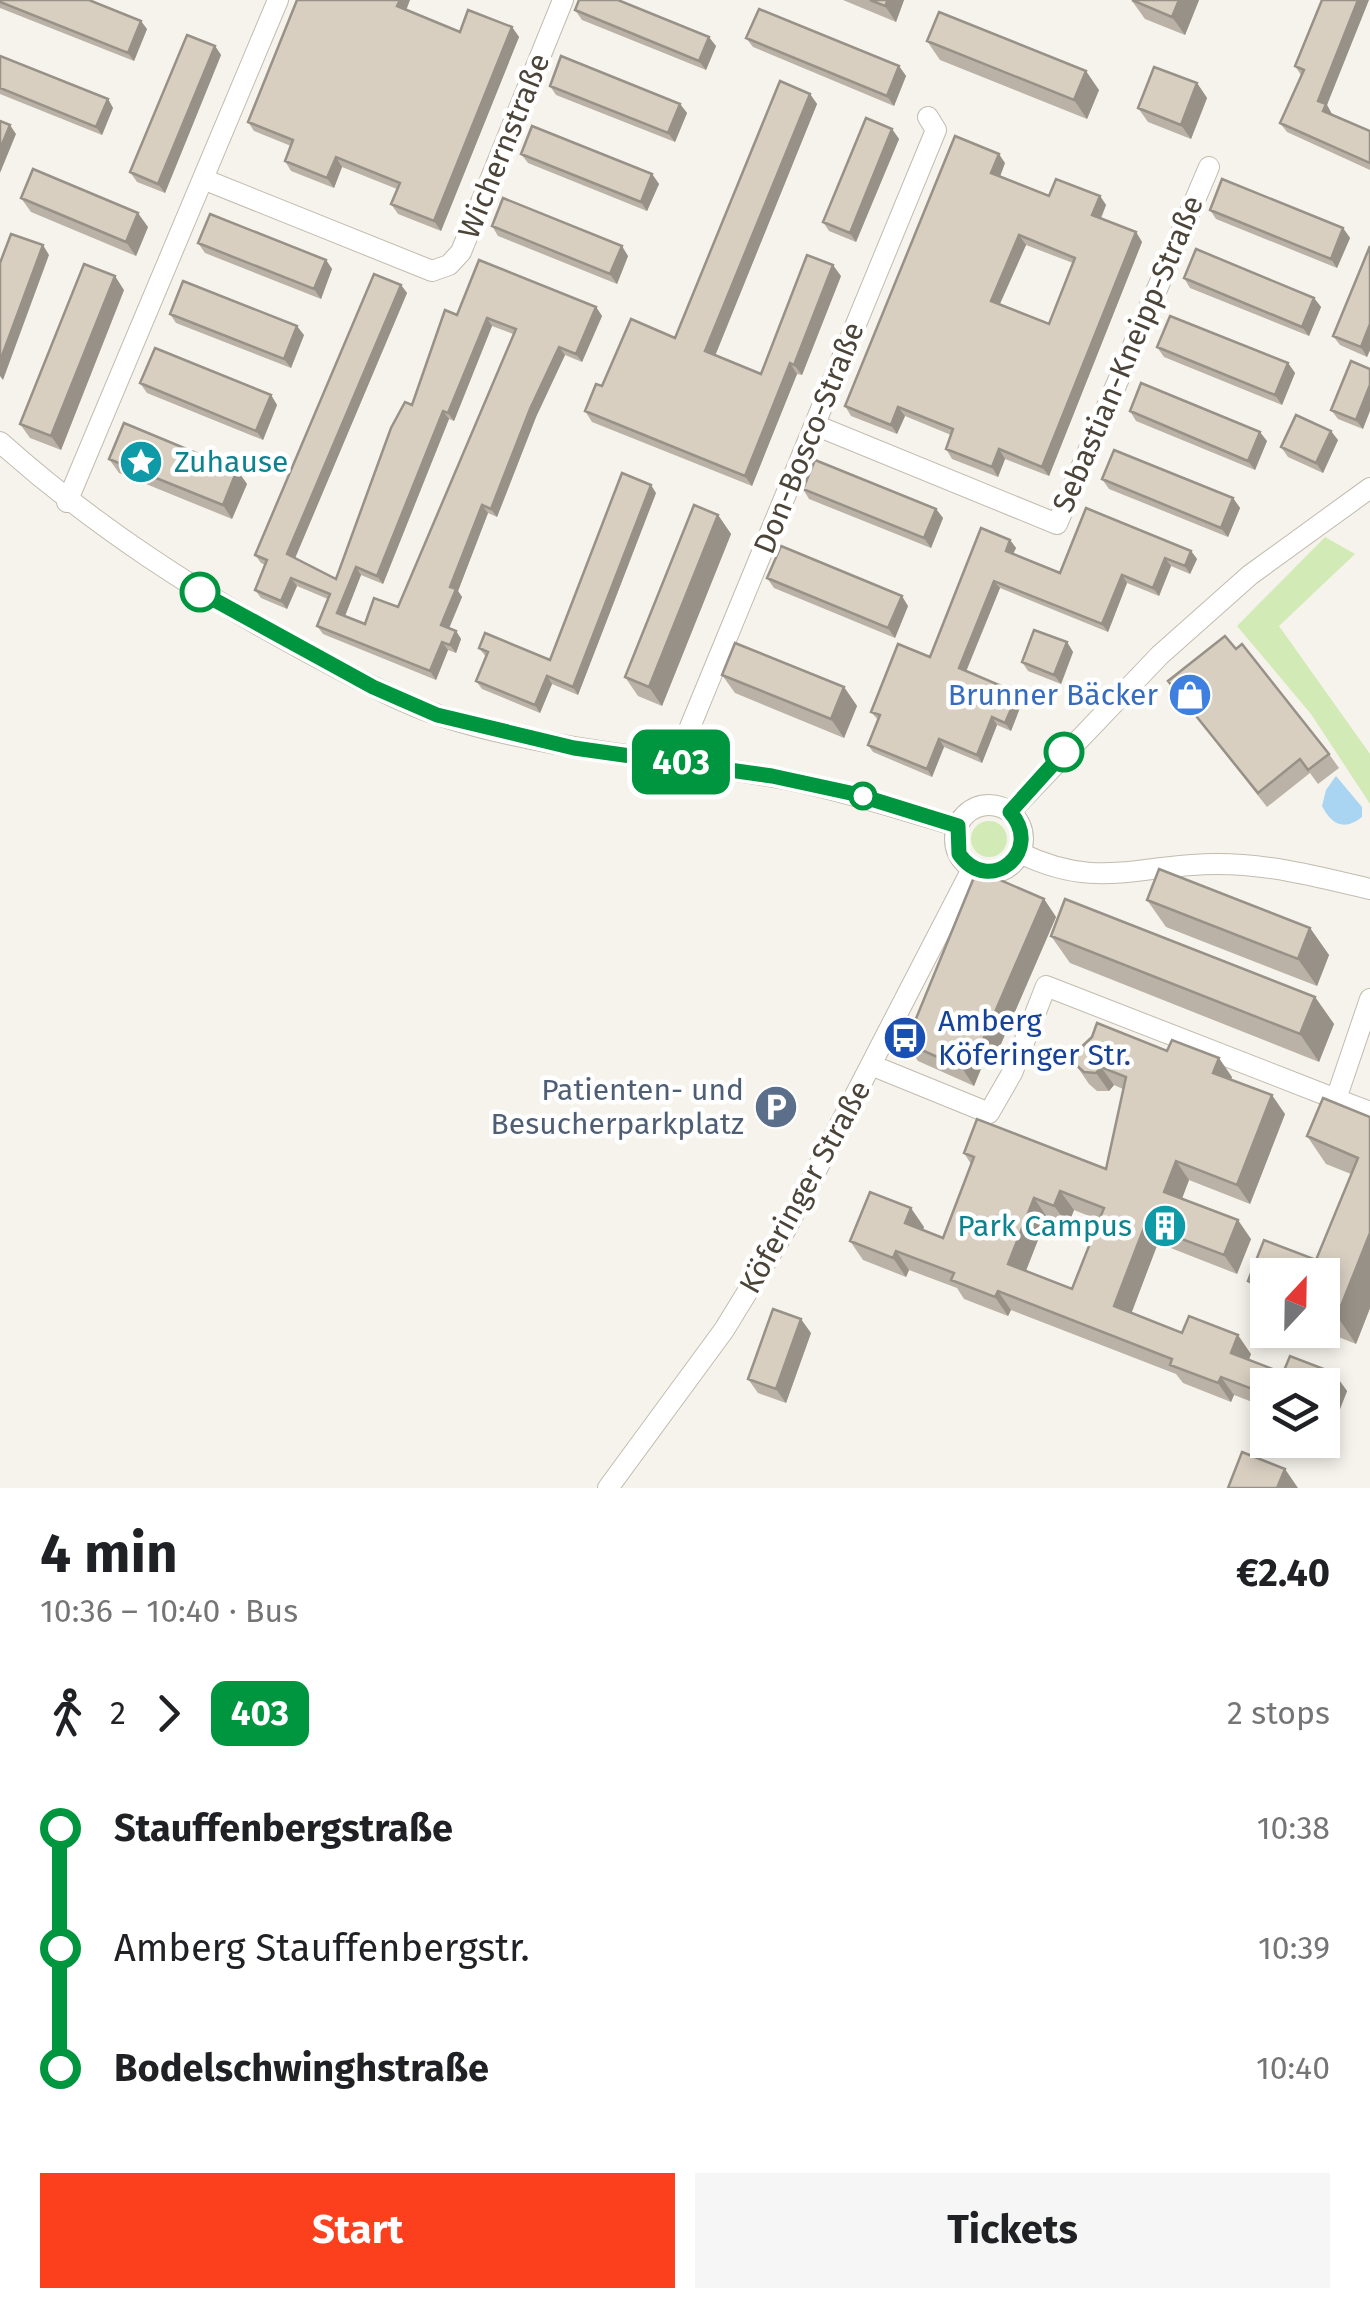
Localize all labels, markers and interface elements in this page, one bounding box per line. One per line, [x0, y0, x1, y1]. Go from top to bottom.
street label: Wichernstraße [451, 48, 557, 244]
street label: Sebastian-Kneipp-Straße [1045, 190, 1211, 518]
street label: Don-Bosco-Straße [746, 317, 872, 559]
place icon: Zuhause [118, 439, 164, 485]
place label: Zuhause [174, 444, 288, 480]
unlabelled marker [181, 573, 219, 611]
shop icon: Brunner Bäcker [1167, 672, 1213, 718]
place label: Brunner Bäcker [948, 677, 1158, 713]
line badge: 403 [624, 730, 738, 794]
unlabelled marker [1045, 733, 1083, 771]
text: 403 [652, 741, 710, 783]
unlabelled marker [850, 783, 876, 809]
place label: Amberg Köferinger Str. [938, 1003, 1131, 1073]
bus stop icon: Amberg Köferinger Str. [882, 1015, 928, 1061]
place label: Patienten- und Besucherparkplatz [491, 1072, 744, 1142]
street label: Köferinger Straße [732, 1074, 878, 1300]
parking icon: Patienten- und Besucherparkplatz [753, 1084, 799, 1130]
building icon: Park Campus [1142, 1203, 1188, 1249]
place label: Park Campus [957, 1208, 1132, 1244]
north arrow [1250, 1258, 1340, 1348]
map controls [1250, 1258, 1340, 1458]
button: layers [1250, 1368, 1340, 1458]
text: 4 min [40, 1521, 178, 1587]
text: €2.40 [1236, 1550, 1330, 1596]
text: 10:36 – 10:40 · Bus [40, 1592, 298, 1630]
icon: walk [40, 1686, 95, 1741]
icon: forward [141, 1686, 196, 1741]
text: 403 [231, 1692, 289, 1734]
text: 2 [110, 1694, 126, 1732]
text: 2 stops [1227, 1694, 1330, 1732]
text: Stauffenbergstraße [114, 1805, 453, 1851]
text: 10:38 [1257, 1809, 1330, 1847]
text: Amberg Stauffenbergstr. [114, 1925, 530, 1971]
text: 10:39 [1258, 1929, 1330, 1967]
text: Bodelschwinghstraße [114, 2045, 489, 2091]
text: 10:40 [1256, 2049, 1330, 2087]
button: Start [40, 2173, 675, 2288]
button: Tickets [695, 2173, 1330, 2288]

